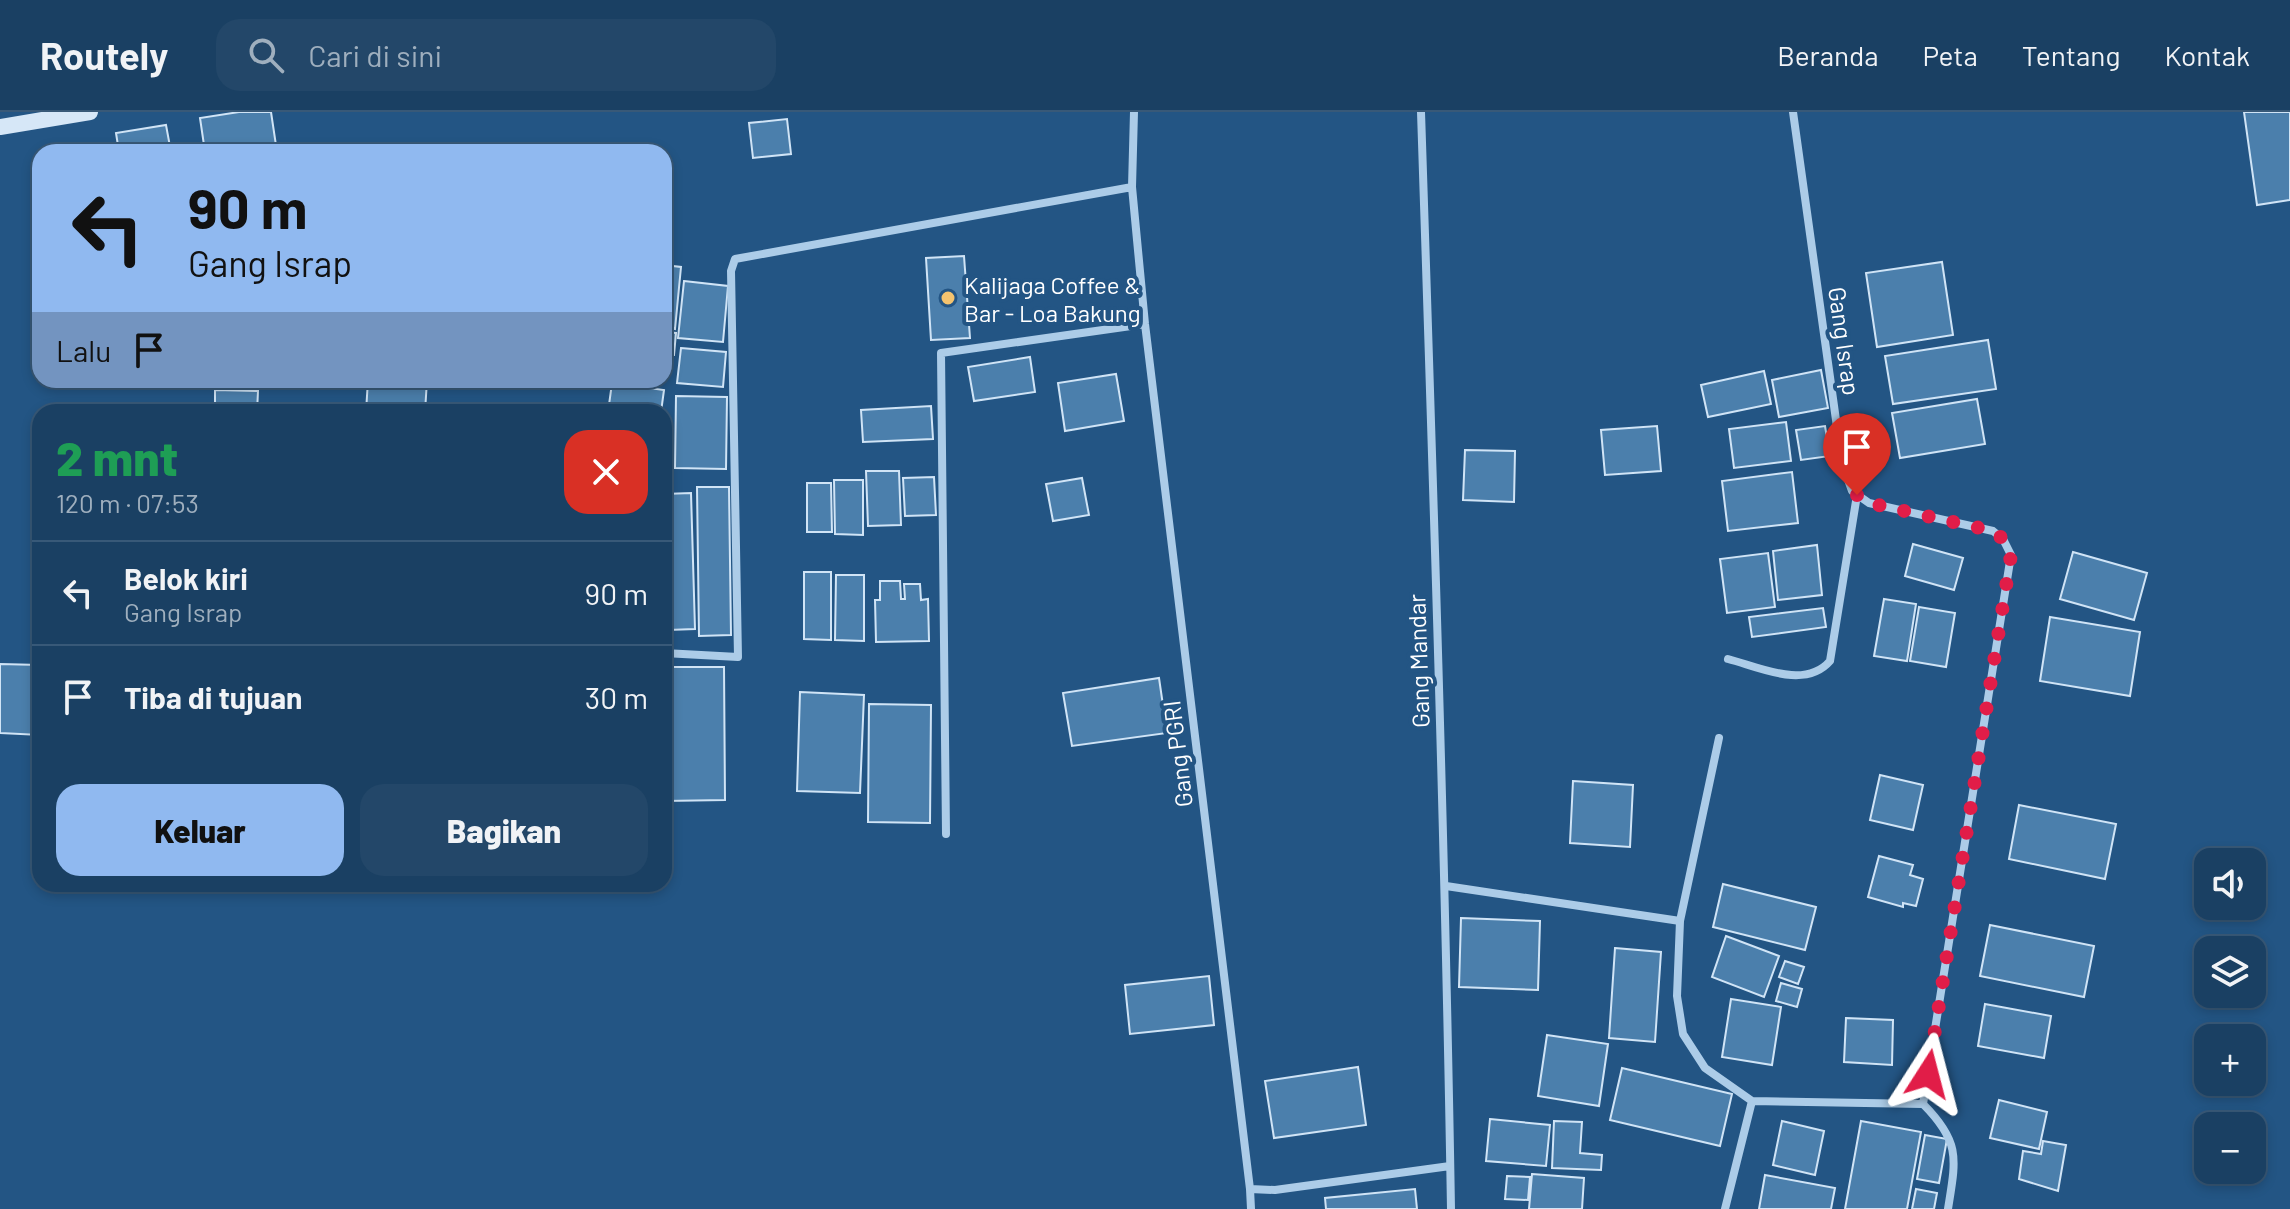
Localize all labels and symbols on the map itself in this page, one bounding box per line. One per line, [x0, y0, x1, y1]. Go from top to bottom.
place label: Kalijaga Coffee & Bar - Loa Bakung [964, 270, 1141, 327]
street label: Gang Israp [1823, 285, 1867, 397]
marker: Kalijaga Coffee & Bar - Loa Bakung [939, 289, 957, 307]
pin [1823, 413, 1891, 495]
street label: Gang Mandar [1401, 593, 1435, 728]
street label: Gang PGRI [1156, 699, 1198, 809]
position arrow [1886, 1032, 1970, 1116]

